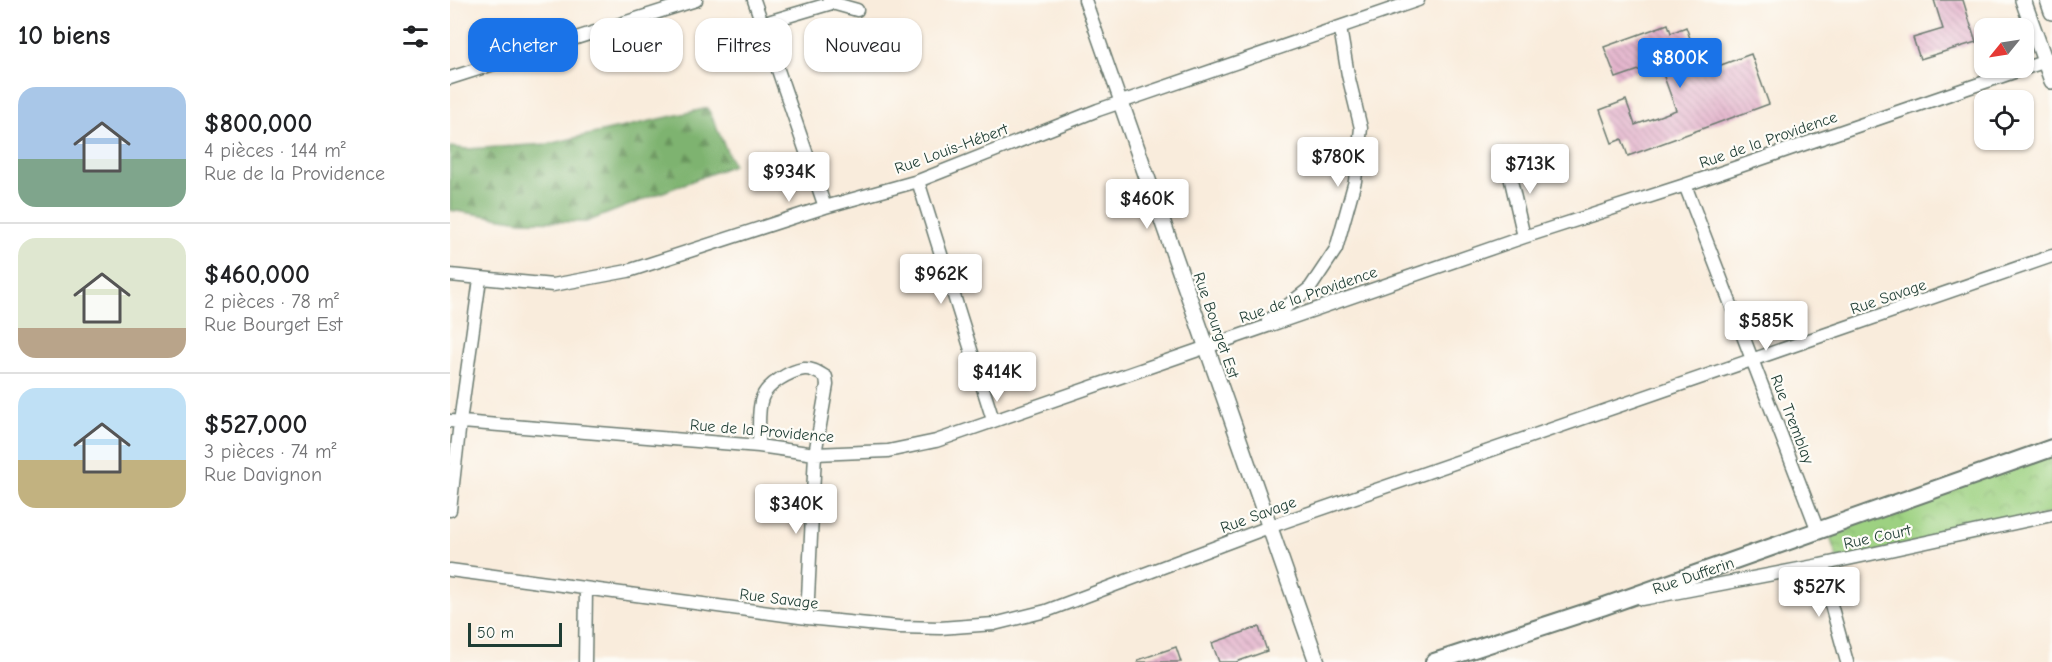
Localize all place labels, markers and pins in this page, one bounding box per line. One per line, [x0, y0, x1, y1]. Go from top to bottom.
pin: $800K [1638, 38, 1722, 89]
pin: $780K [1296, 137, 1380, 188]
pin: $713K [1488, 144, 1572, 195]
pin: $934K [747, 152, 831, 203]
pin: $460K [1105, 179, 1189, 230]
pin: $962K [899, 254, 983, 305]
pin: $585K [1724, 301, 1808, 352]
pin: $414K [955, 352, 1039, 403]
pin: $340K [754, 484, 838, 535]
pin: $527K [1777, 567, 1861, 618]

